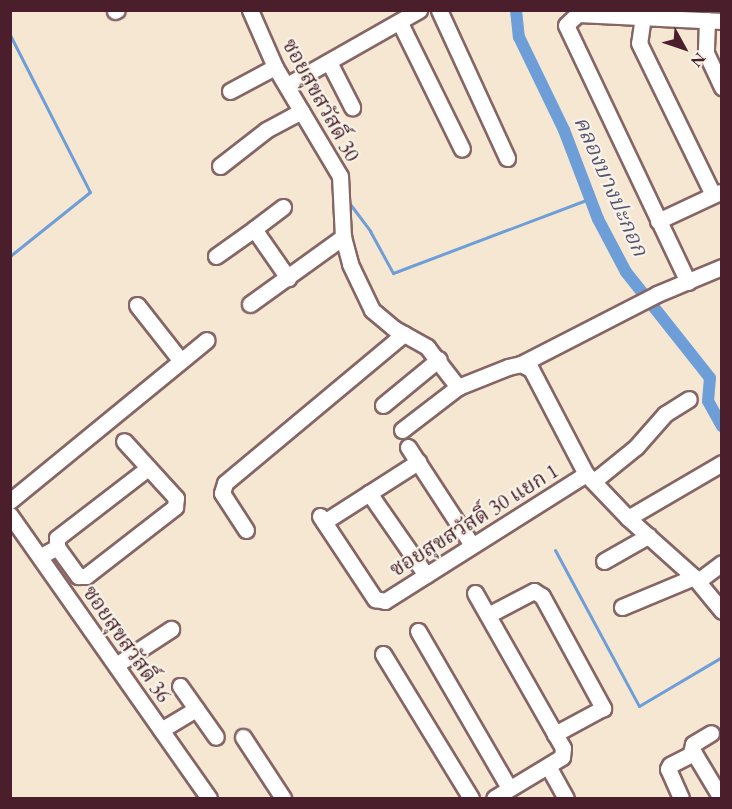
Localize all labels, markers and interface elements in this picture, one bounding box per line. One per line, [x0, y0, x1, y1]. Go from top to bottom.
north arrow [654, 18, 714, 78]
street label: ซอยสุขสวัสดิ์ 30 [277, 34, 365, 166]
text: N [686, 48, 710, 72]
water label: คลองบางปะกอก [568, 112, 654, 260]
street label: ซอยสุขสวัสดิ์ 30 แยก 1 [385, 458, 563, 582]
street label: ซอยสุขสวัสดิ์ 36 [77, 581, 177, 707]

